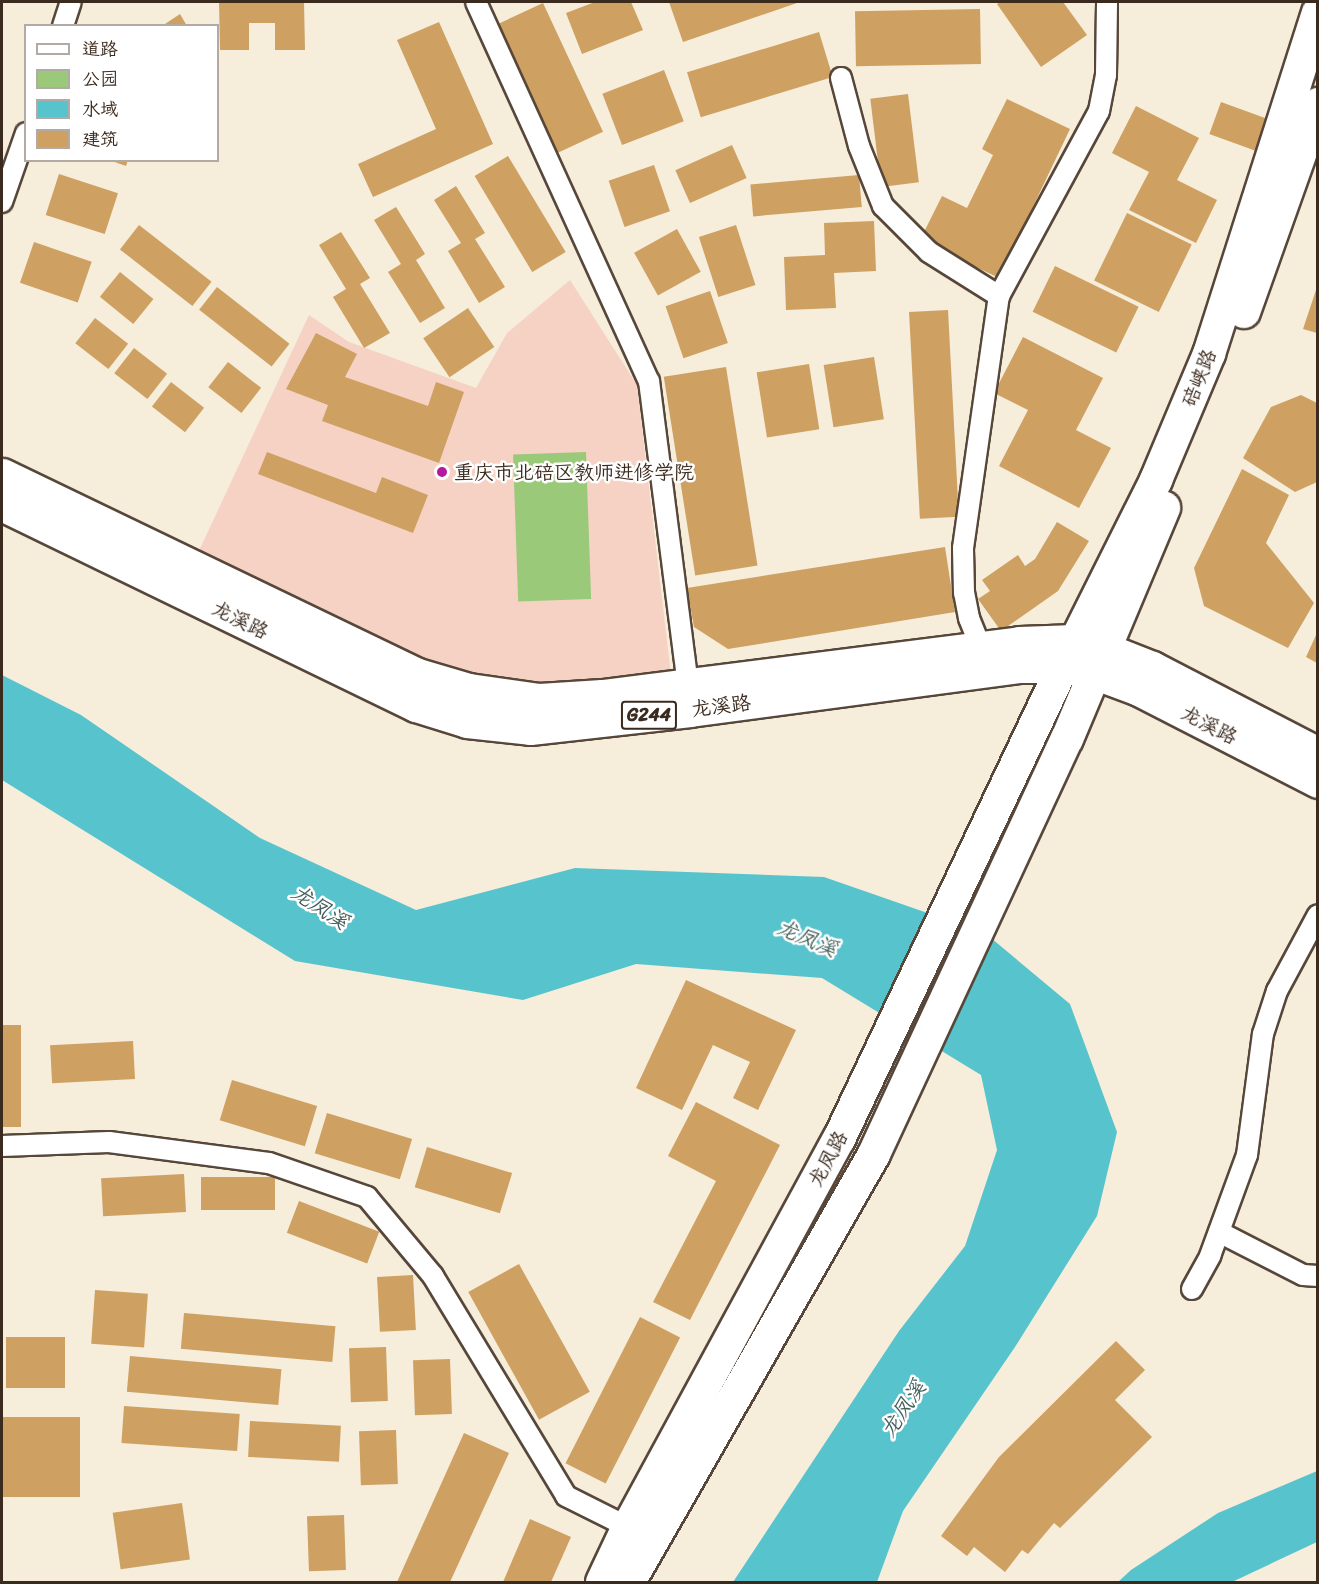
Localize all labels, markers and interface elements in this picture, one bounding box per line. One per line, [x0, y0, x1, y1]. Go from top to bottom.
legend [24, 24, 219, 162]
text: 道路 [82, 33, 118, 65]
text: 公园 [82, 63, 118, 95]
text: 水域 [82, 93, 118, 125]
text: 建筑 [82, 123, 118, 155]
street label: 碚峡路 [1177, 346, 1221, 410]
place label: 重庆市北碚区教师进修学院 [454, 460, 694, 484]
marker: 重庆市北碚区教师进修学院 [435, 465, 449, 479]
street label: 龙溪路 [208, 596, 272, 644]
street label: 龙溪路 [690, 690, 752, 722]
road number: G244 [620, 700, 678, 730]
street label: 龙溪路 [1177, 701, 1241, 749]
water label: 龙凤溪 [287, 879, 353, 935]
water label: 龙凤溪 [773, 914, 841, 962]
street label: 龙凤路 [803, 1127, 853, 1191]
water label: 龙凤溪 [875, 1376, 931, 1442]

